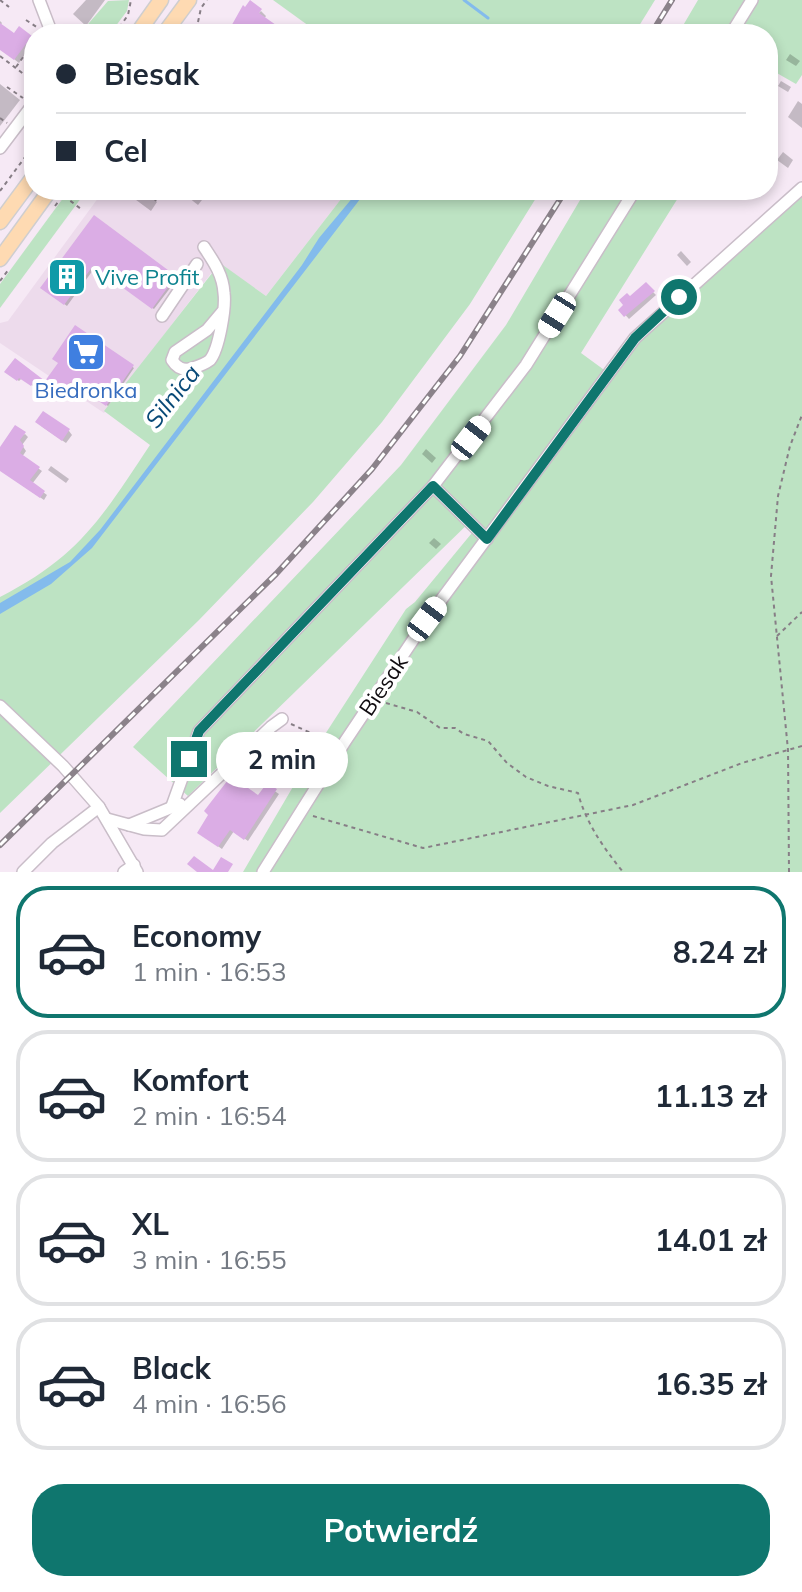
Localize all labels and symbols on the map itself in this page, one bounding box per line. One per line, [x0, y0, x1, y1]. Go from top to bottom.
building icon: Vive Profit [46, 256, 88, 298]
place label: Vive Profit [95, 263, 200, 291]
route start [661, 279, 697, 315]
car [534, 288, 580, 342]
supermarket icon: Biedronka [65, 331, 107, 373]
water label: Silnica [138, 358, 206, 434]
place label: Biedronka [34, 376, 138, 404]
car [447, 412, 495, 464]
car [403, 593, 451, 645]
street label: Biesak [352, 649, 414, 721]
callout: 2 min [217, 731, 349, 787]
route end [171, 741, 207, 777]

